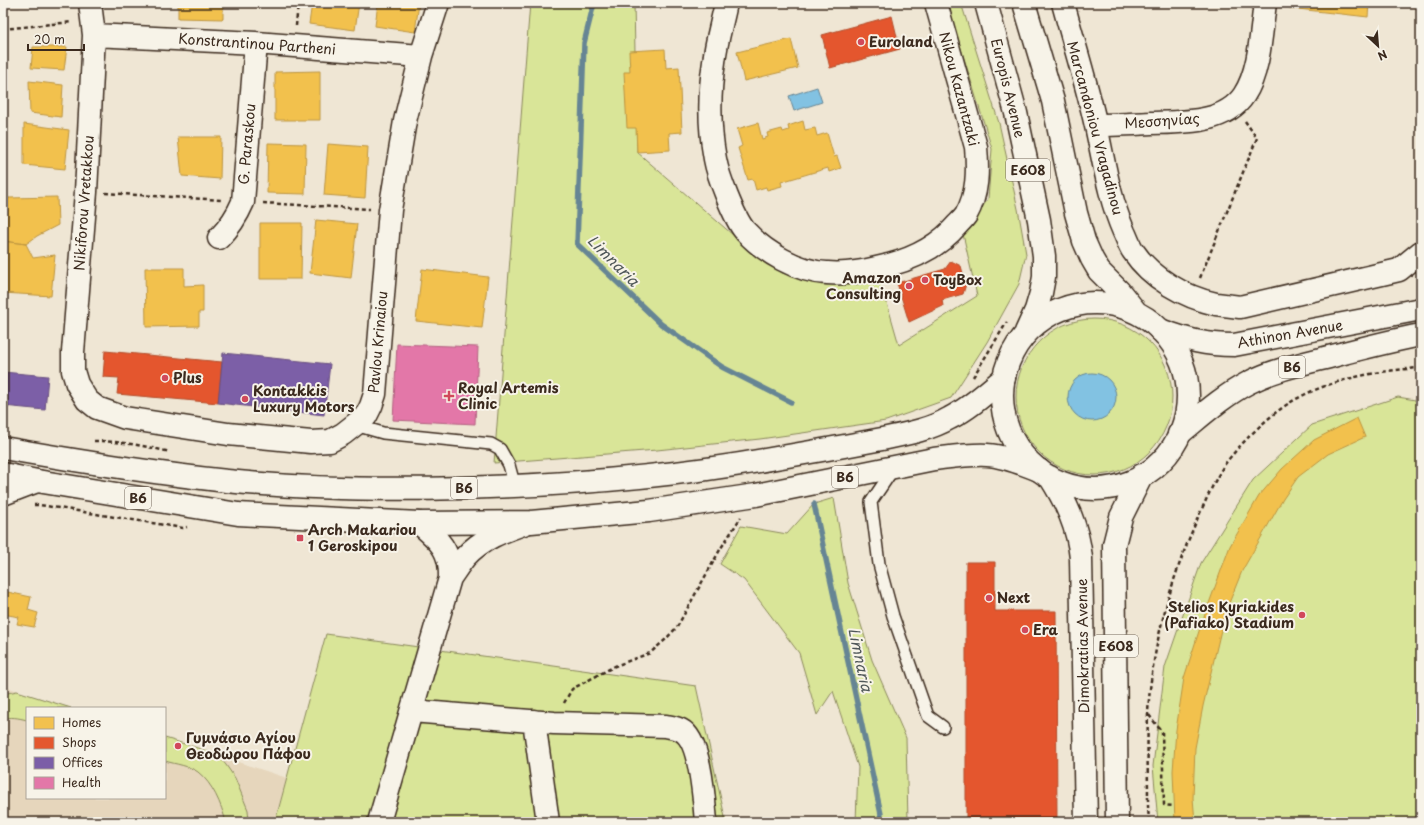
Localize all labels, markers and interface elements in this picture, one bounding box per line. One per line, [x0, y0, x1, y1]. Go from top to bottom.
scale bar [28, 26, 84, 52]
north arrow [1358, 26, 1398, 66]
street label: Konstrantinou Partheni [178, 28, 337, 59]
street label: Nikou Kazantzaki [934, 29, 985, 148]
text: 20 m [34, 30, 65, 48]
place label: Euroland [869, 31, 933, 52]
street label: Europis Avenue [986, 36, 1031, 140]
marker: Euroland [856, 37, 866, 47]
street label: Marcandoniou Vragadinou [1062, 39, 1129, 217]
text: N [1375, 46, 1390, 65]
street label: G. Paraskou [232, 103, 261, 185]
street label: Μεσσηνίας [1124, 107, 1200, 134]
street label: Nikiforou Vretakkou [68, 135, 99, 271]
road number: E608 [1006, 159, 1050, 181]
water label: Limnaria [583, 229, 646, 291]
place label: Amazon Consulting [826, 267, 901, 304]
place label: ToyBox [933, 269, 982, 290]
marker: ToyBox [920, 275, 930, 285]
marker: Amazon Consulting [904, 281, 914, 291]
street label: Pavlou Krinaiou [363, 290, 392, 394]
street label: Athinon Avenue [1235, 314, 1345, 353]
road number: B6 [1279, 356, 1305, 378]
place label: Plus [173, 367, 202, 388]
marker: Plus [160, 373, 170, 383]
place label: Royal Artemis Clinic [458, 377, 559, 414]
place label: Kontakkis Luxury Motors [253, 380, 355, 417]
marker: Royal Artemis Clinic [443, 390, 455, 402]
marker: Kontakkis Luxury Motors [240, 394, 250, 404]
road number: B6 [832, 466, 858, 488]
road number: B6 [451, 477, 477, 499]
road number: B6 [125, 487, 151, 509]
place label: Arch Makariou 1 Geroskipou [308, 519, 417, 556]
marker: Arch Makariou 1 Geroskipou [295, 533, 305, 543]
street label: Dimokratias Avenue [1071, 578, 1094, 714]
place label: Next [997, 587, 1031, 608]
marker: Next [984, 593, 994, 603]
place label: Stelios Kyriakides (Pafiako) Stadium [1164, 596, 1294, 633]
marker: Stelios Kyriakides (Pafiako) Stadium [1297, 610, 1307, 620]
place label: Era [1033, 619, 1059, 640]
marker: Era [1020, 625, 1030, 635]
water label: Limnaria [843, 626, 880, 694]
road number: E608 [1094, 635, 1138, 657]
legend [26, 707, 166, 799]
text: Homes [62, 713, 101, 731]
place label: Γυμνάσιο Αγίου Θεοδώρου Πάφου [186, 727, 311, 764]
text: Shops [62, 733, 97, 751]
marker: Γυμνάσιο Αγίου Θεοδώρου Πάφου [173, 741, 183, 751]
text: Offices [62, 753, 103, 771]
text: Health [62, 773, 101, 791]

